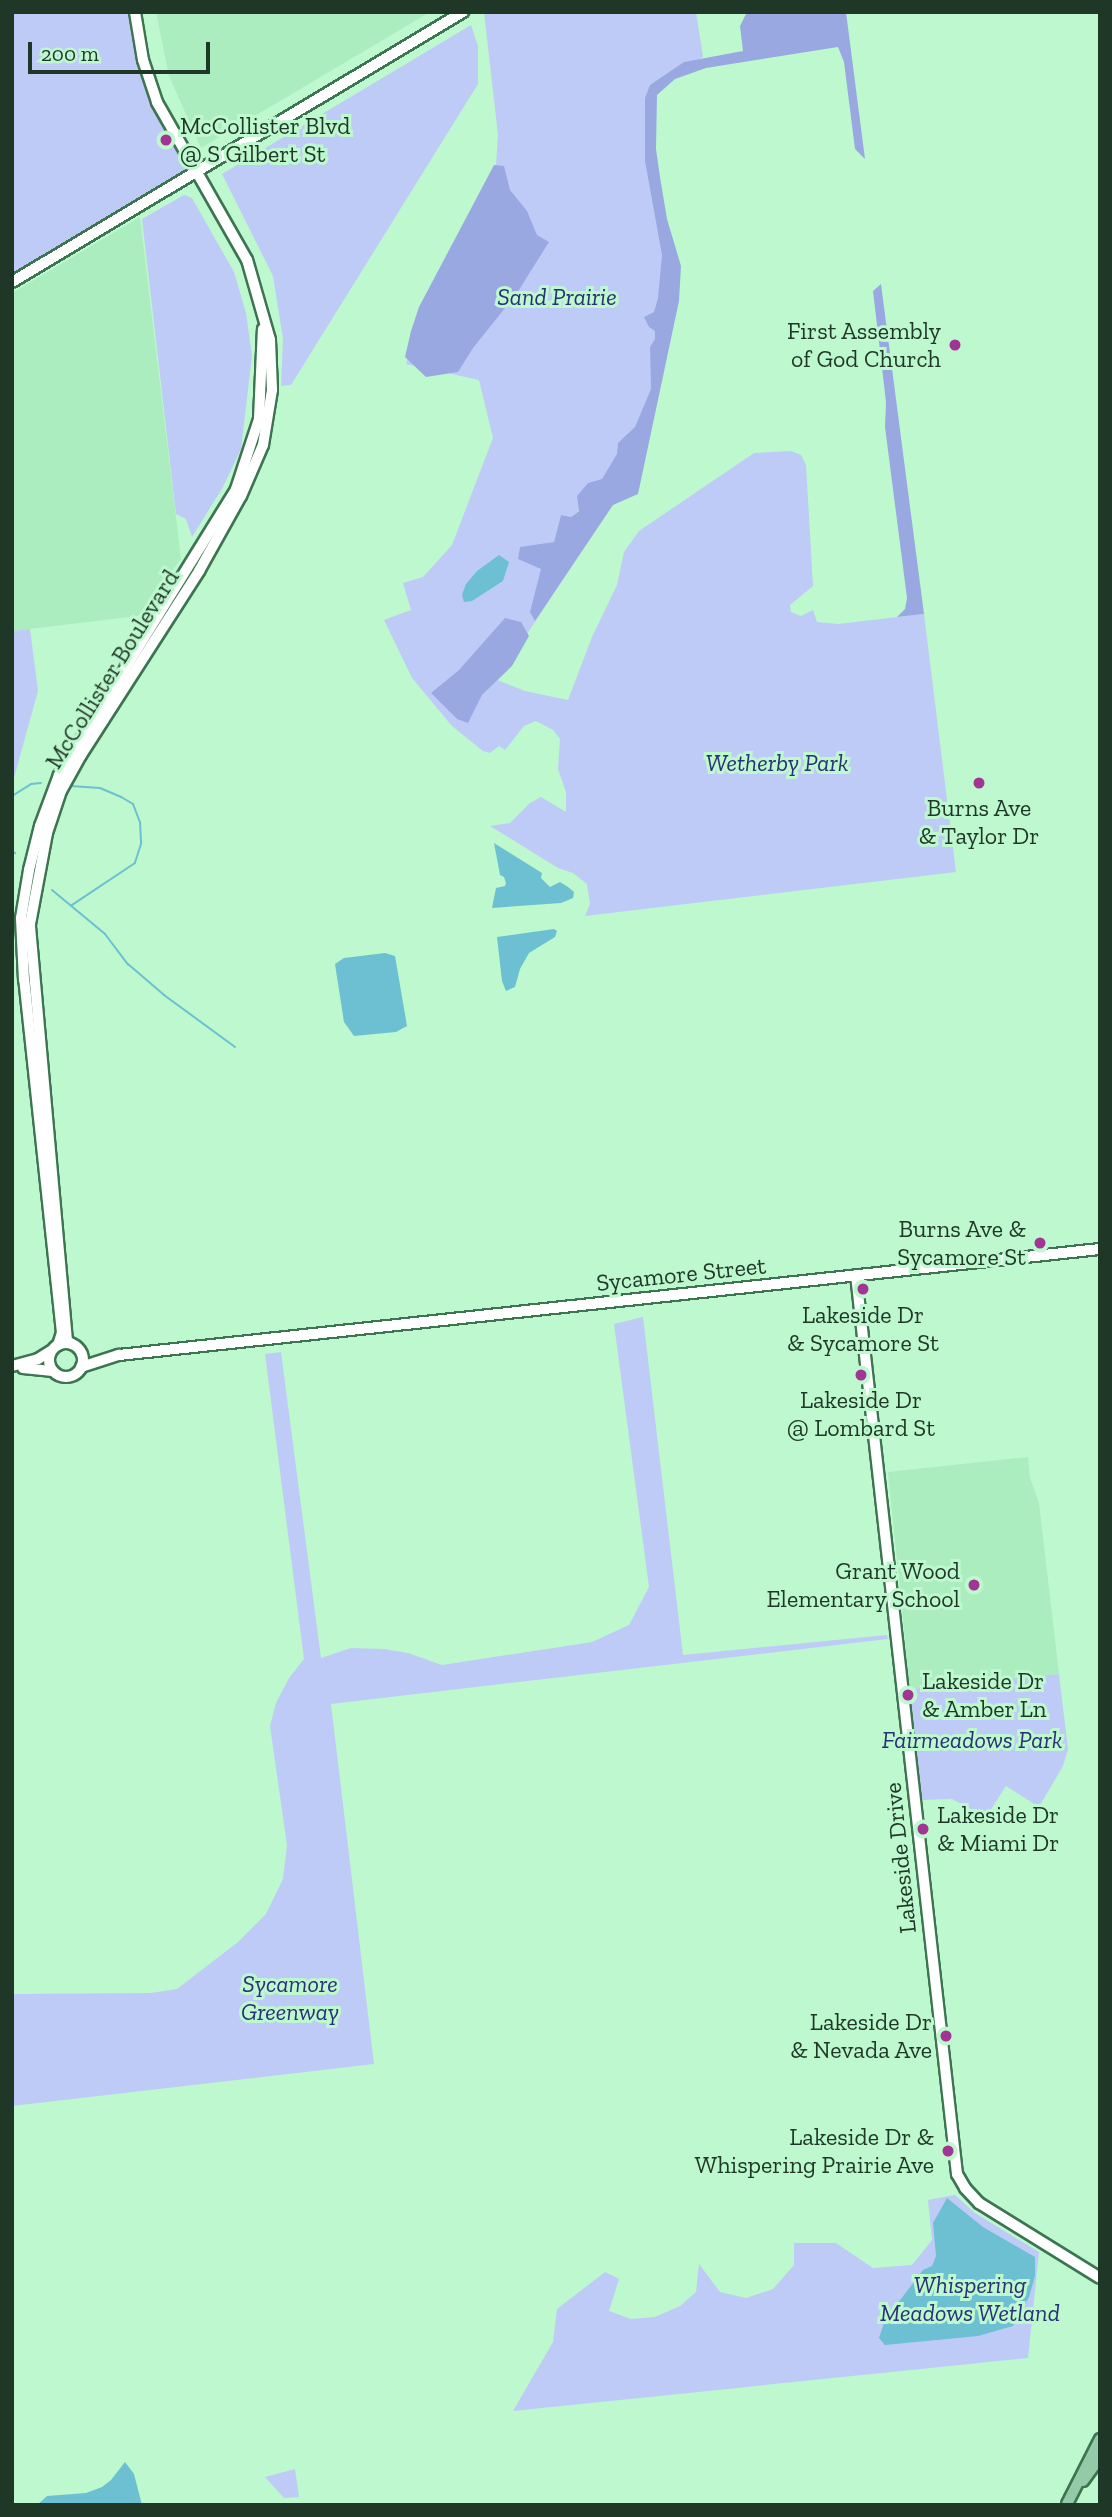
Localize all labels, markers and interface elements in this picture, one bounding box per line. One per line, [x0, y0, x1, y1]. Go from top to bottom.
scale bar [32, 28, 214, 72]
text: 200 m [41, 41, 99, 66]
place label: McCollister Blvd @ S Gilbert St [180, 112, 351, 168]
marker: McCollister Blvd @ S Gilbert St [158, 132, 174, 148]
park label: Sand Prairie [497, 283, 617, 311]
place label: First Assembly of God Church [786, 317, 941, 373]
marker: First Assembly of God Church [947, 337, 963, 353]
street label: McCollister Boulevard [39, 564, 185, 774]
park label: Wetherby Park [706, 749, 848, 777]
marker: Burns Ave & Taylor Dr [971, 775, 987, 791]
place label: Burns Ave & Taylor Dr [918, 794, 1040, 850]
place label: Burns Ave & Sycamore St [897, 1215, 1026, 1271]
marker: Burns Ave & Sycamore St [1032, 1235, 1048, 1251]
street label: Sycamore Street [595, 1251, 767, 1297]
marker: Lakeside Dr & Sycamore St [855, 1281, 871, 1297]
place label: Lakeside Dr & Sycamore St [787, 1301, 939, 1357]
marker: Lakeside Dr @ Lombard St [853, 1367, 869, 1383]
place label: Lakeside Dr @ Lombard St [787, 1386, 935, 1442]
place label: Grant Wood Elementary School [766, 1557, 960, 1613]
marker: Grant Wood Elementary School [966, 1577, 982, 1593]
place label: Lakeside Dr & Amber Ln [922, 1667, 1048, 1723]
marker: Lakeside Dr & Amber Ln [900, 1687, 916, 1703]
park label: Fairmeadows Park [882, 1726, 1062, 1754]
street label: Lakeside Drive [878, 1781, 922, 1935]
place label: Lakeside Dr & Miami Dr [937, 1801, 1059, 1857]
marker: Lakeside Dr & Miami Dr [915, 1821, 931, 1837]
park label: Sycamore Greenway [241, 1970, 339, 2026]
place label: Lakeside Dr & Nevada Ave [789, 2008, 932, 2064]
marker: Lakeside Dr & Nevada Ave [938, 2028, 954, 2044]
place label: Lakeside Dr & Whispering Prairie Ave [694, 2123, 934, 2179]
marker: Lakeside Dr & Whispering Prairie Ave [940, 2143, 956, 2159]
park label: Whispering Meadows Wetland [880, 2271, 1060, 2327]

